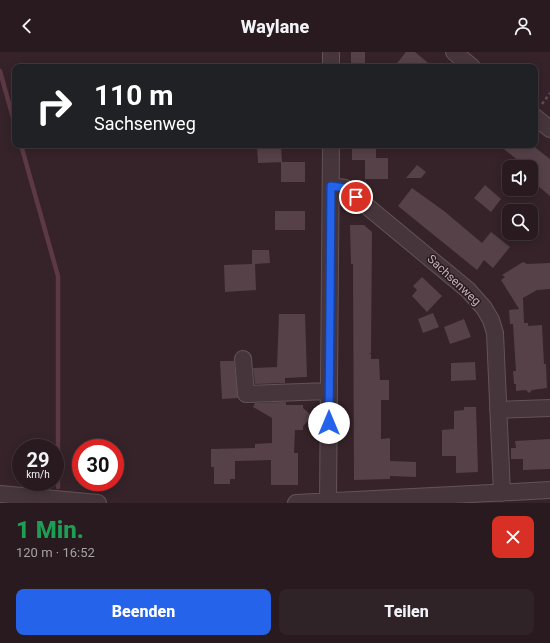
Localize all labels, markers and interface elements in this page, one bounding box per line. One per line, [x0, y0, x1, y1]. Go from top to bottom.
icon: back [16, 15, 38, 37]
icon: person [512, 15, 534, 37]
text: Waylane [241, 16, 309, 37]
text: 110 m [94, 79, 173, 112]
icon: right [28, 80, 80, 132]
text: Sachsenweg [94, 113, 196, 134]
map controls [502, 160, 538, 240]
button: sound [502, 160, 538, 196]
pin [339, 180, 373, 214]
icon: arrive [345, 186, 367, 208]
button: search [502, 204, 538, 240]
street label: Sachsenweg [424, 252, 484, 308]
position arrow [308, 402, 350, 444]
speed limit sign: 30 [72, 439, 124, 491]
text: 29 [27, 448, 49, 472]
text: km/h [26, 469, 50, 480]
text: 1 Min. [16, 516, 84, 544]
button: close [492, 516, 534, 558]
text: 120 m · 16:52 [16, 545, 95, 560]
button: Beenden [16, 589, 271, 635]
button: Teilen [279, 589, 534, 635]

